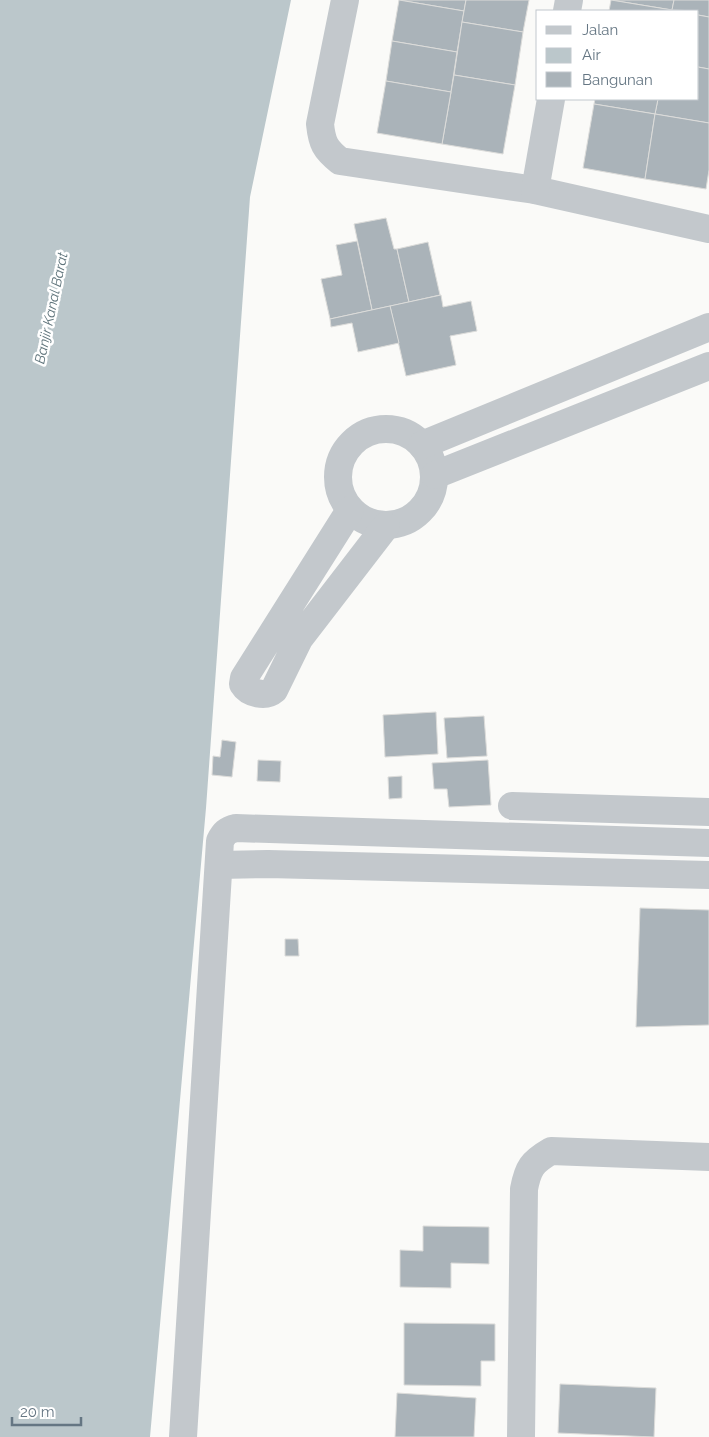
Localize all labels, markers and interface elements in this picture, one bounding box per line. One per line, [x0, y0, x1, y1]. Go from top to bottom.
legend [536, 10, 699, 100]
text: Jalan [582, 21, 618, 39]
text: Air [582, 46, 601, 64]
text: Bangunan [582, 71, 653, 89]
water label: Banjir Kanal Barat [31, 250, 71, 365]
scale bar [12, 1394, 81, 1426]
text: 20 m [20, 1403, 55, 1421]

